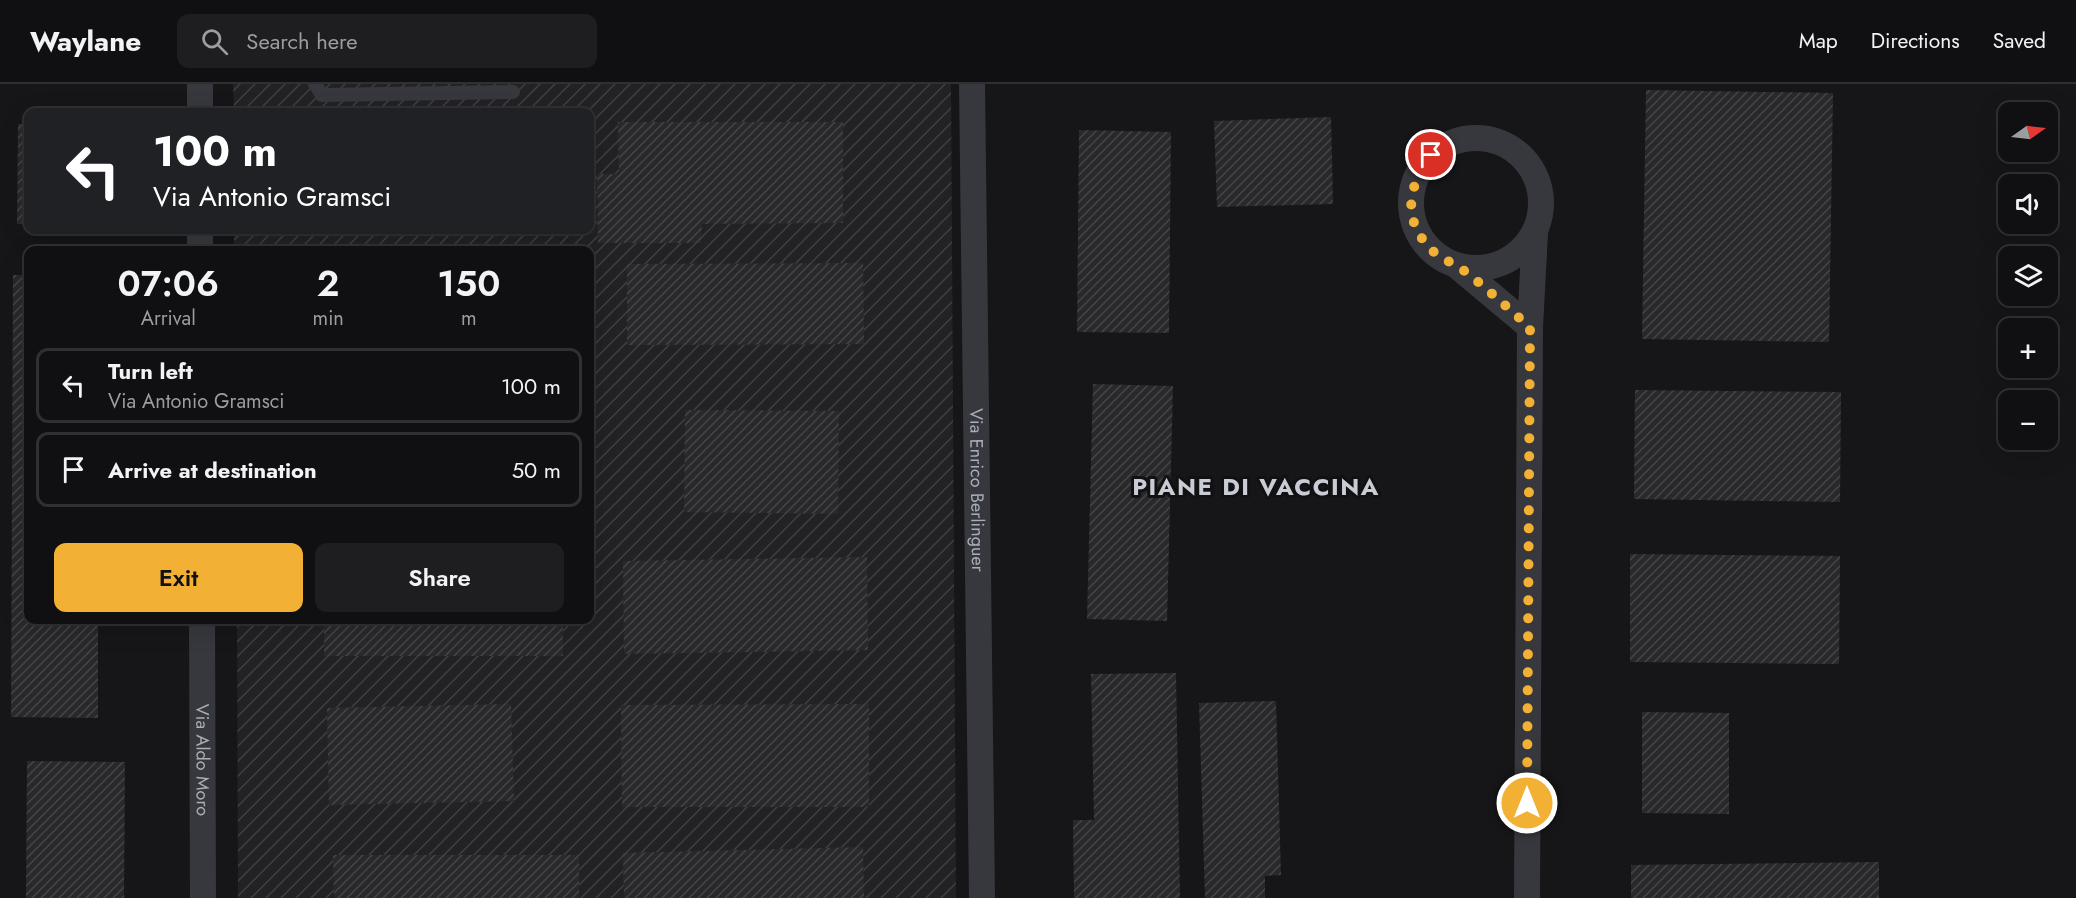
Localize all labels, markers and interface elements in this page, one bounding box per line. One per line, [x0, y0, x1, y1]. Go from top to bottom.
search box [177, 14, 597, 68]
text: Waylane [30, 21, 141, 62]
icon: search [198, 25, 231, 58]
text: Search here [246, 25, 358, 57]
text: Map [1799, 26, 1838, 56]
text: Directions [1871, 26, 1960, 56]
text: Saved [1993, 26, 2046, 56]
north arrow [1998, 102, 2058, 162]
map controls [1998, 102, 2058, 450]
text: 100 m [153, 121, 277, 182]
pin [1405, 129, 1456, 180]
icon: left [54, 132, 132, 210]
icon: arrive [1414, 138, 1447, 171]
button: sound [1998, 174, 2058, 234]
text: Via Antonio Gramsci [153, 177, 391, 216]
button: layers [1998, 246, 2058, 306]
text: 07:06 [118, 257, 219, 309]
text: 2 [317, 257, 340, 309]
text: 150 [437, 257, 501, 309]
text: Arrival [141, 304, 196, 333]
text: min [313, 304, 344, 333]
text: m [461, 304, 477, 333]
button: + [1998, 318, 2058, 378]
text: Turn left [108, 355, 193, 387]
icon: left [57, 369, 90, 402]
text: 100 m [501, 370, 561, 402]
text: Via Antonio Gramsci [108, 387, 284, 416]
button: − [1998, 390, 2058, 450]
street label: Via Enrico Berlinguer [963, 408, 991, 573]
icon: arrive [57, 453, 90, 486]
text: Arrive at destination [108, 454, 317, 486]
text: 50 m [512, 454, 561, 486]
district label: PIANE DI VACCINA [1132, 469, 1380, 504]
button: Exit [54, 543, 303, 612]
button: Share [315, 543, 564, 612]
street label: Via Aldo Moro [189, 704, 216, 816]
position arrow [1495, 771, 1559, 835]

